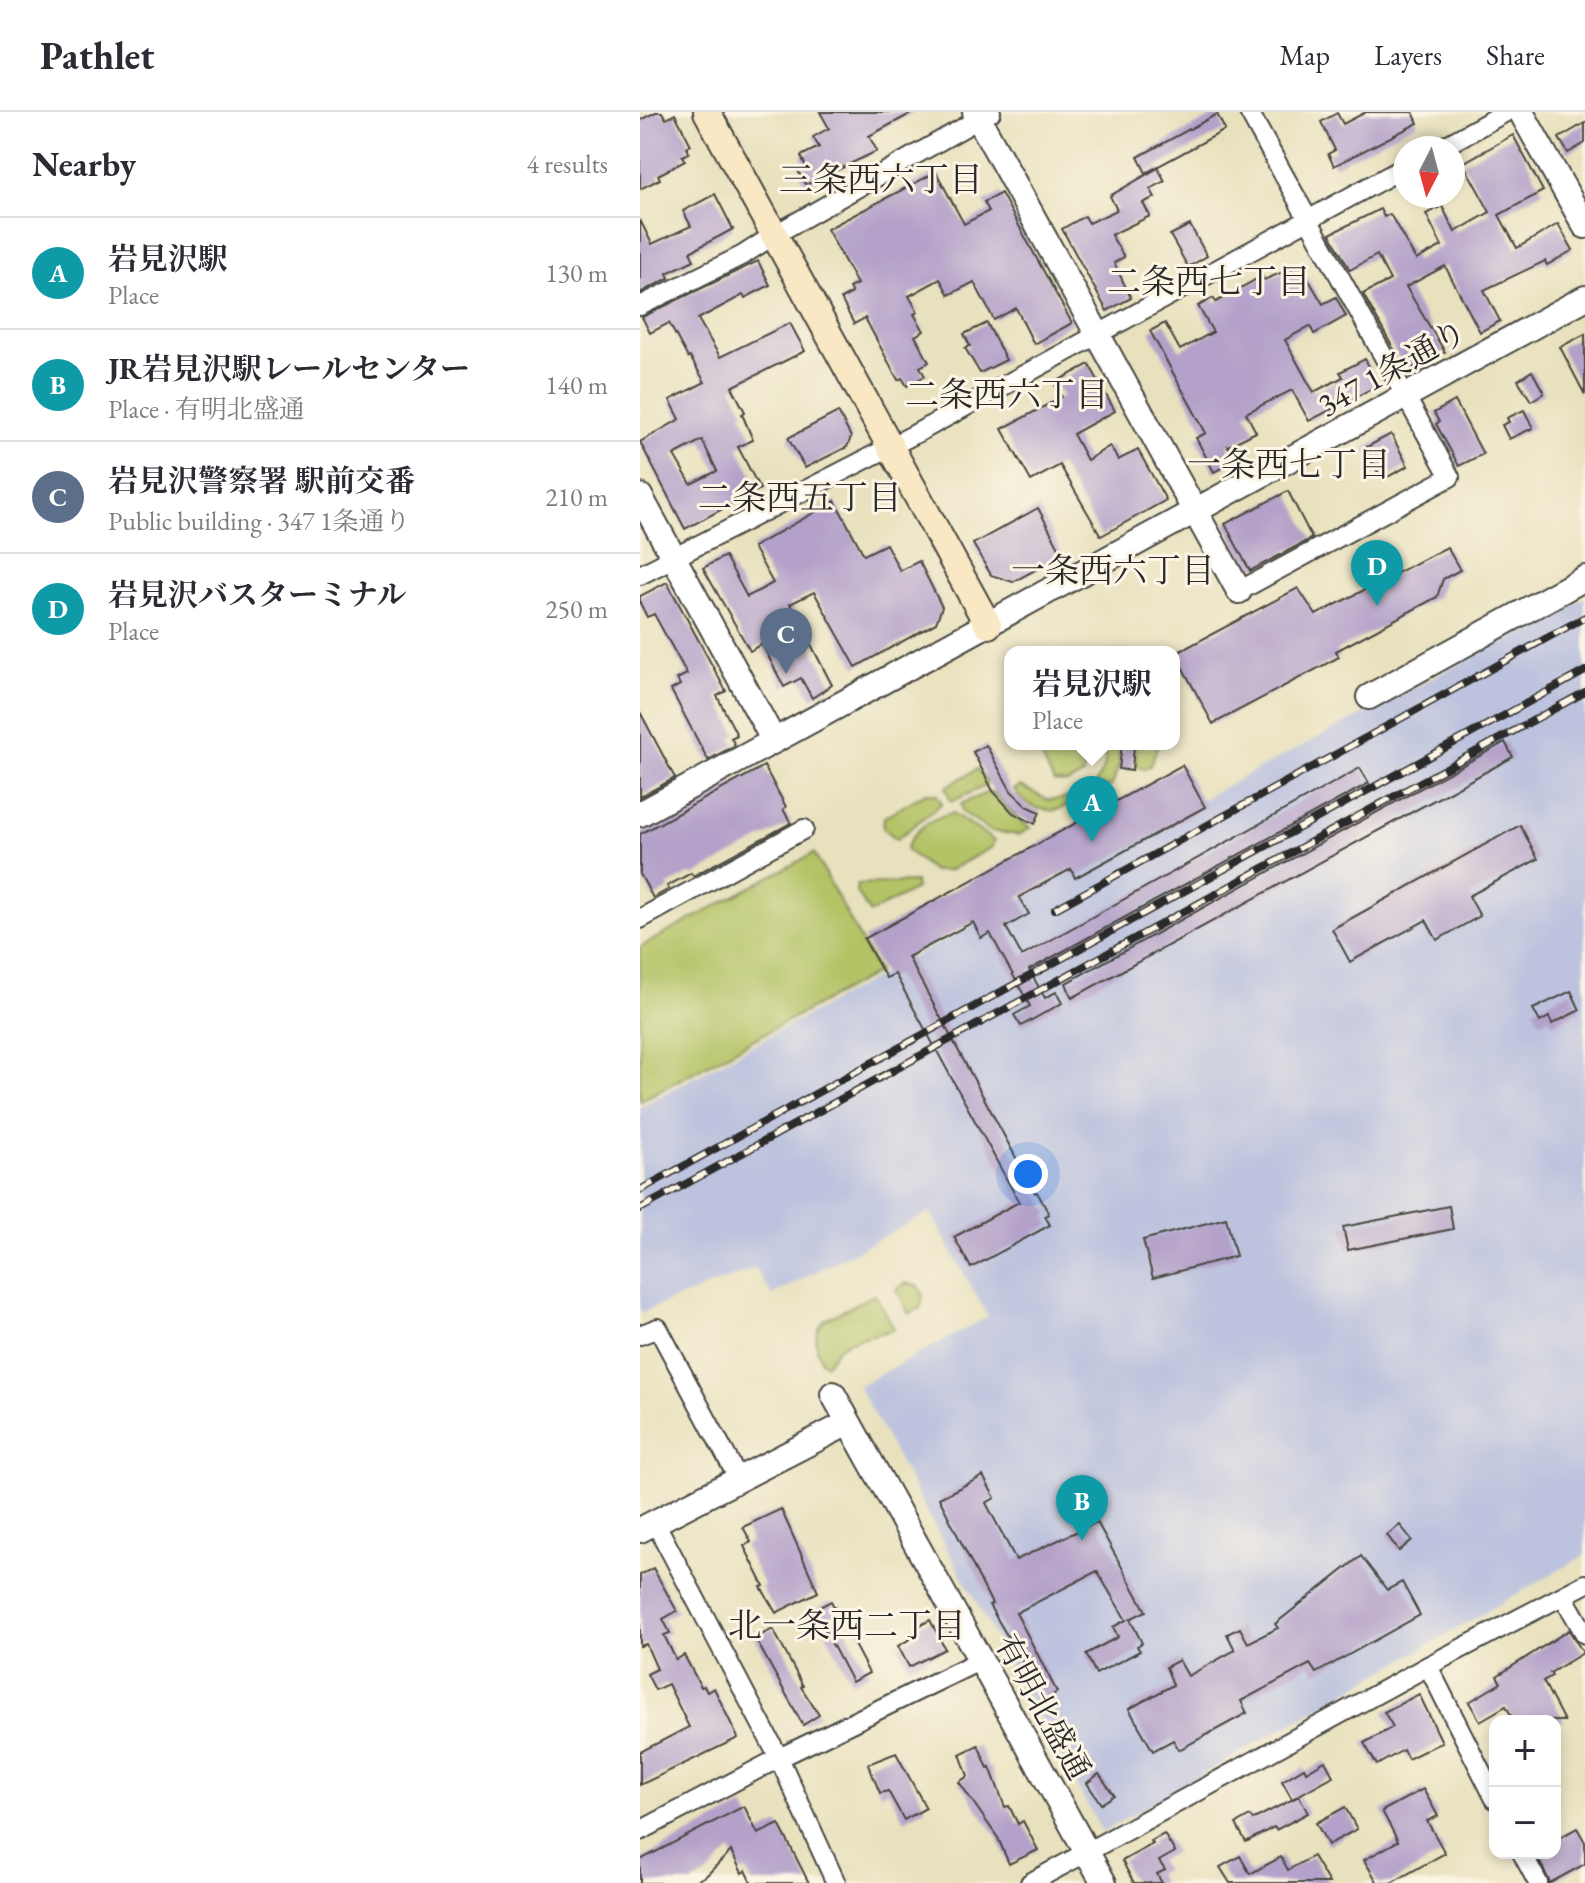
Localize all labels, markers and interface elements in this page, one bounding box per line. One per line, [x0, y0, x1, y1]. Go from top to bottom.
text: Pathlet [40, 31, 155, 80]
text: Map [1280, 37, 1330, 73]
text: Layers [1374, 37, 1442, 73]
text: Share [1486, 37, 1545, 73]
north arrow [1393, 136, 1465, 208]
text: Nearby [32, 142, 136, 186]
text: 4 results [527, 147, 608, 181]
district label: 三条西六丁目 [779, 157, 983, 201]
text: 岩見沢駅 [108, 239, 228, 278]
text: A [49, 256, 67, 290]
text: 130 m [545, 256, 608, 290]
district label: 二条西七丁目 [1107, 259, 1311, 303]
text: Place [108, 278, 159, 312]
street label: 347 1条通り [1310, 310, 1474, 426]
text: JR岩見沢駅レールセンター [108, 349, 470, 388]
text: B [50, 368, 66, 402]
text: 140 m [545, 368, 608, 402]
district label: 二条西六丁目 [905, 372, 1109, 416]
text: Place · 有明北盛通 [108, 392, 305, 426]
district label: 一条西七丁目 [1187, 442, 1391, 486]
text: 岩見沢警察署 駅前交番 [108, 461, 415, 500]
district label: 二条西五丁目 [698, 475, 902, 519]
text: C [49, 480, 67, 514]
text: 210 m [545, 480, 608, 514]
text: Public building · 347 1条通り [108, 504, 410, 538]
pin: D [1351, 540, 1403, 606]
district label: 一条西六丁目 [1011, 548, 1215, 592]
text: 岩見沢バスターミナル [108, 575, 407, 614]
text: D [48, 592, 68, 626]
text: 250 m [545, 592, 608, 626]
pin: C [760, 608, 812, 674]
text: Place [108, 614, 159, 648]
popup [1004, 646, 1180, 750]
text: 岩見沢駅 [1032, 664, 1152, 703]
text: Place [1032, 703, 1083, 737]
pin: A [1066, 776, 1118, 842]
your location [1008, 1154, 1048, 1194]
pin: B [1056, 1475, 1108, 1541]
district label: 北一条西二丁目 [728, 1603, 966, 1647]
street label: 有明北盛通 [986, 1627, 1100, 1787]
map controls [1489, 1715, 1561, 1859]
button: + [1489, 1715, 1561, 1787]
button: − [1489, 1787, 1561, 1859]

